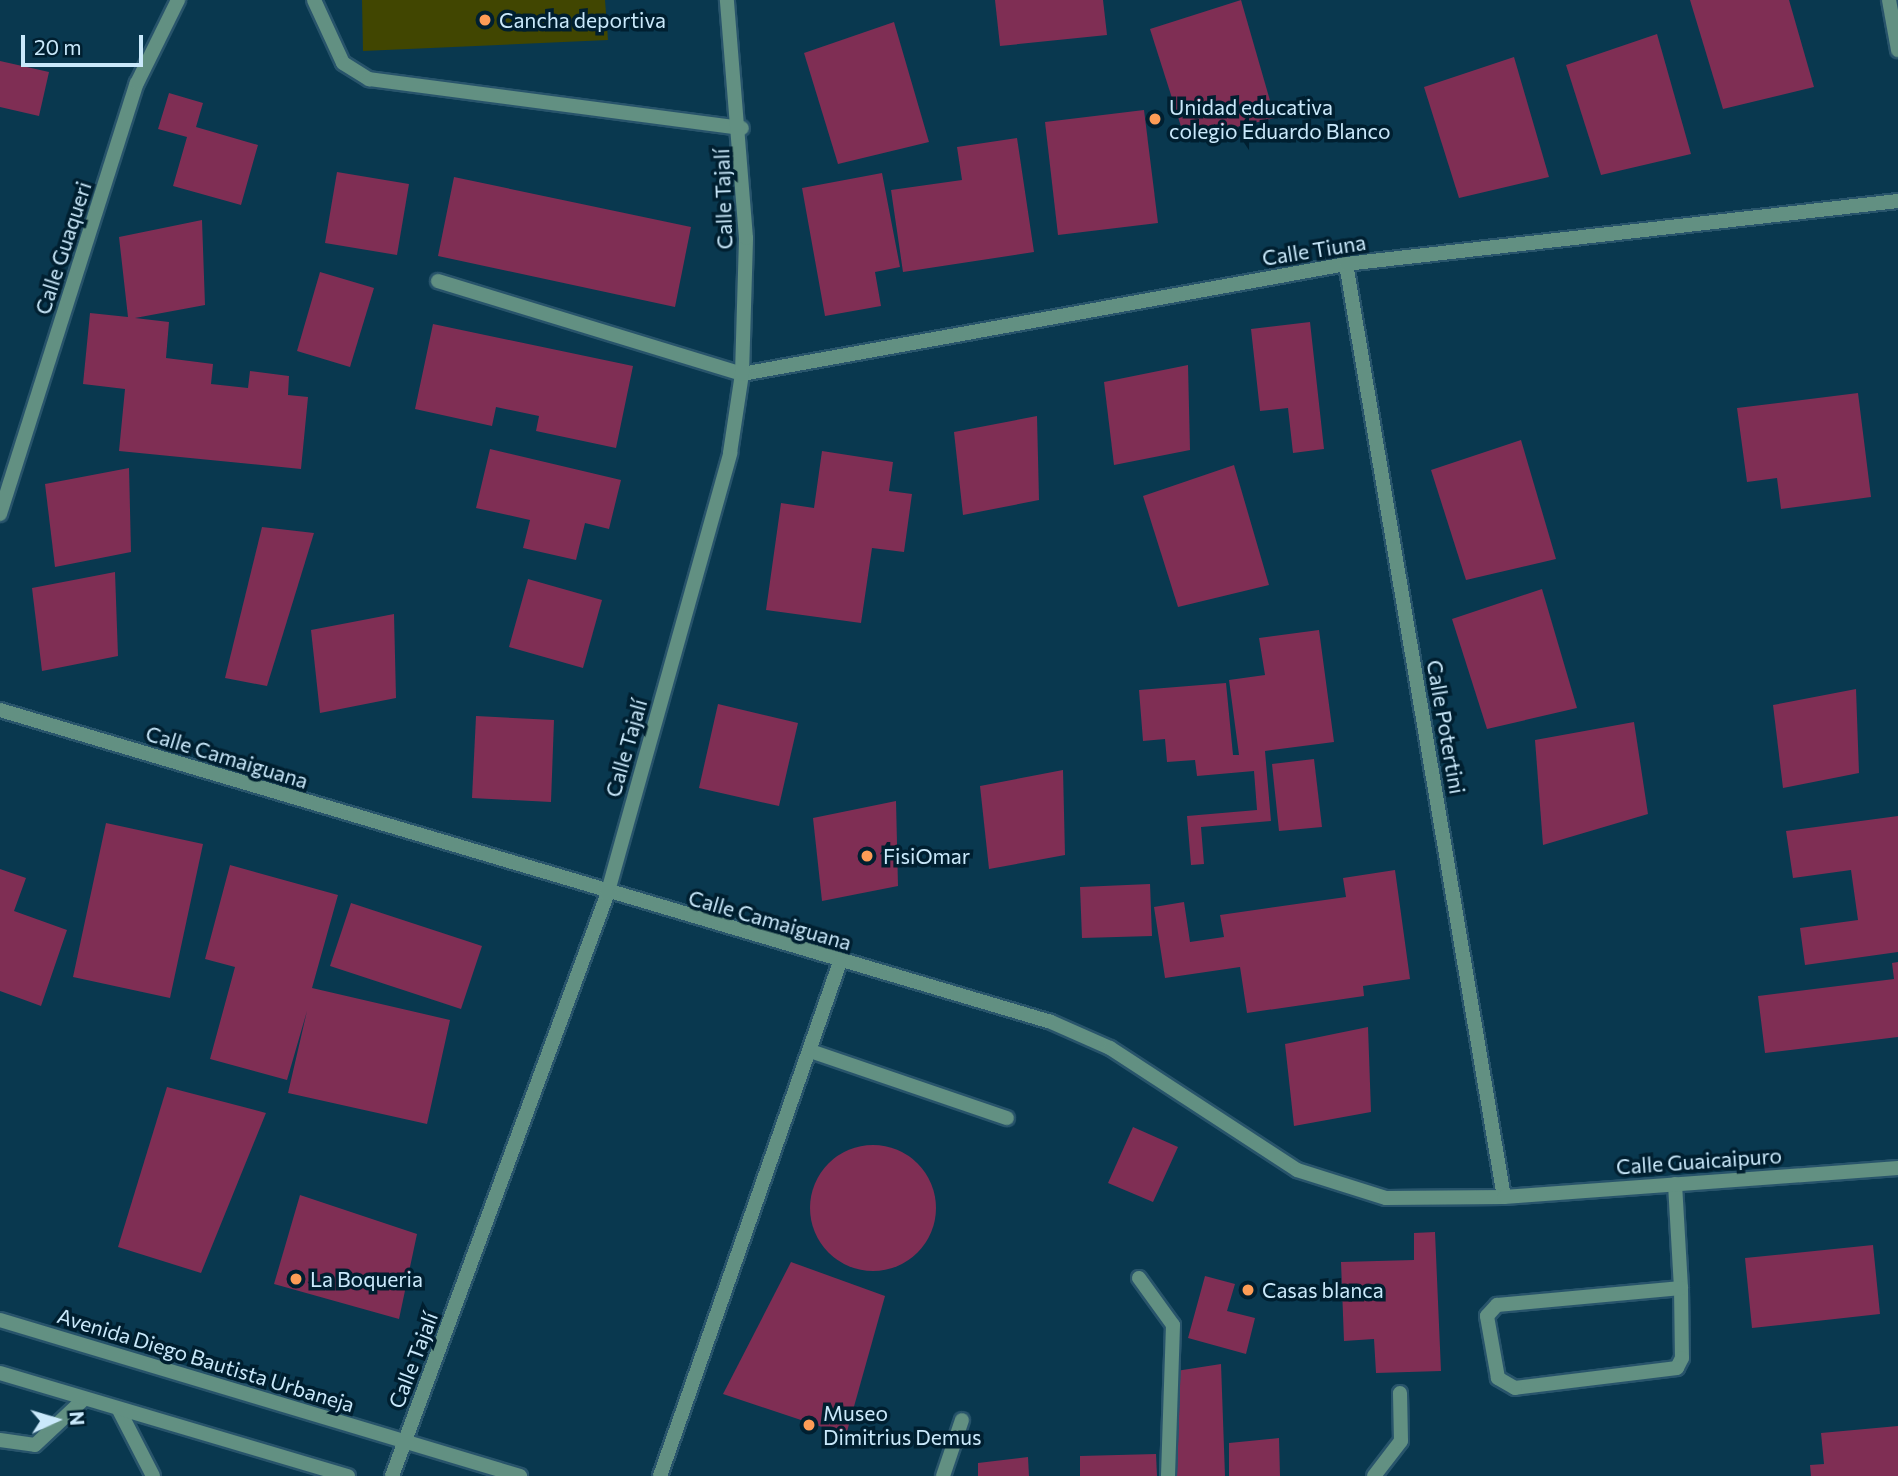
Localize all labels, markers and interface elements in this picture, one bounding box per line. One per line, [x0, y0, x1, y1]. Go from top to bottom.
place label: Cancha deportiva [499, 7, 666, 33]
marker: Cancha deportiva [477, 12, 493, 28]
scale bar [24, 21, 147, 65]
text: 20 m [34, 34, 82, 59]
place label: Unidad educativa colegio Eduardo Blanco [1169, 94, 1391, 144]
marker: Unidad educativa colegio Eduardo Blanco [1147, 111, 1163, 127]
street label: Calle Tajalí [709, 148, 737, 250]
street label: Calle Guaqueri [30, 178, 96, 318]
street label: Calle Tiuna [1260, 229, 1368, 271]
street label: Calle Potertini [1422, 658, 1470, 796]
street label: Calle Tajalí [600, 696, 652, 800]
street label: Calle Camaiguana [143, 720, 311, 794]
place label: FisiOmar [883, 843, 970, 869]
marker: FisiOmar [857, 846, 877, 866]
street label: Calle Camaiguana [686, 885, 854, 955]
street label: Calle Guaicaipuro [1615, 1143, 1783, 1179]
place label: La Boqueria [310, 1266, 423, 1292]
marker: La Boqueria [288, 1271, 304, 1287]
place label: Casas blanca [1262, 1277, 1384, 1303]
marker: Casas blanca [1240, 1282, 1256, 1298]
street label: Avenida Diego Bautista Urbaneja [54, 1303, 358, 1417]
street label: Calle Tajalí [383, 1308, 443, 1412]
north arrow [21, 1385, 91, 1455]
place label: Museo Dimitrius Demus [823, 1400, 981, 1450]
text: N [65, 1411, 89, 1426]
marker: Museo Dimitrius Demus [801, 1417, 817, 1433]

